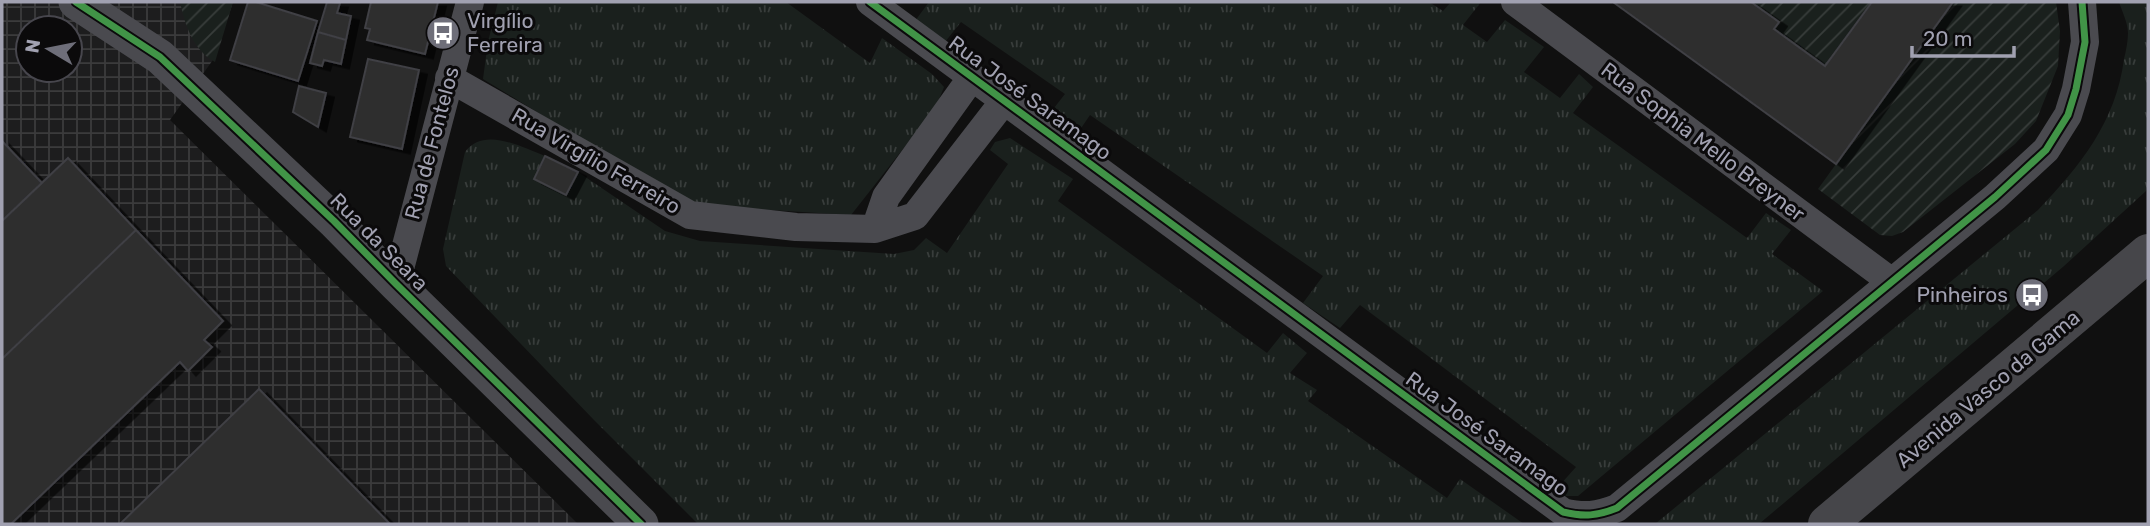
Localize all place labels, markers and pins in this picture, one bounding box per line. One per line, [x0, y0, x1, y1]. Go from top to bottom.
place label: Virgílio Ferreira [467, 8, 543, 57]
bus stop icon: Virgílio Ferreira [424, 14, 462, 52]
bus stop icon: Pinheiros [2013, 276, 2051, 314]
place label: Pinheiros [1917, 282, 2008, 307]

